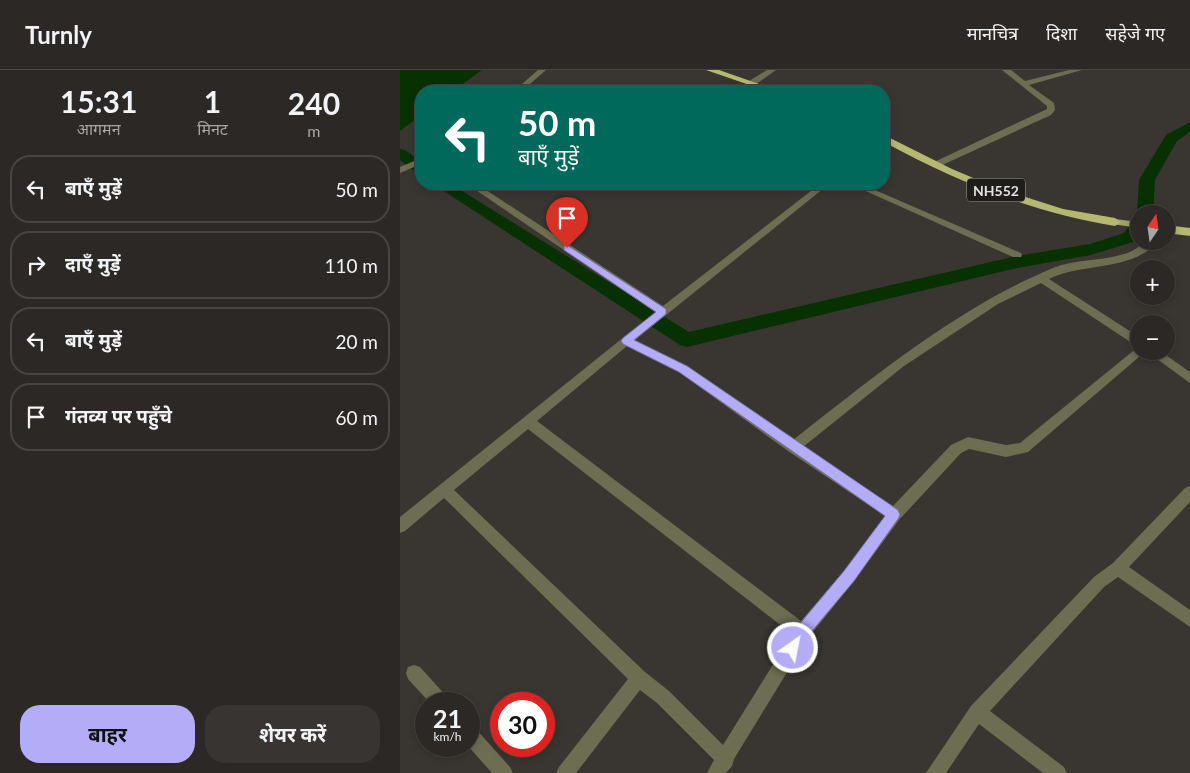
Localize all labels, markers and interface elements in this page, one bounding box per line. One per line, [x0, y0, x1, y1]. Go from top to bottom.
text: Turnly [25, 20, 92, 49]
text: मानचित्र [967, 22, 1018, 44]
text: दिशा [1046, 22, 1077, 44]
text: सहेजे गए [1105, 22, 1165, 44]
text: 15:31 [60, 83, 137, 119]
text: 1 [204, 83, 221, 119]
text: 240 [288, 85, 340, 121]
text: 50 m [518, 101, 596, 143]
icon: left [435, 105, 500, 170]
text: आगमन [77, 119, 121, 138]
text: मिनट [197, 119, 228, 138]
text: m [307, 121, 321, 140]
text: बाएँ मुड़ें [518, 143, 579, 170]
icon: left [22, 175, 50, 203]
text: बाएँ मुड़ें [65, 176, 122, 199]
text: 50 m [335, 178, 378, 201]
road number: NH552 [967, 178, 1025, 202]
pin [546, 197, 588, 248]
icon: arrive [553, 204, 581, 232]
north arrow [1130, 205, 1175, 250]
map controls [1130, 205, 1175, 360]
icon: right [22, 251, 50, 279]
text: दाएँ मुड़ें [65, 252, 121, 275]
text: 110 m [324, 254, 378, 277]
button: + [1130, 260, 1175, 305]
button: − [1130, 315, 1175, 360]
icon: left [22, 327, 50, 355]
text: बाएँ मुड़ें [65, 328, 122, 351]
text: 20 m [335, 330, 378, 353]
icon: arrive [22, 403, 50, 431]
text: गंतव्य पर पहुँचे [65, 404, 172, 427]
text: 60 m [335, 406, 378, 429]
position arrow [766, 621, 818, 673]
speed limit sign: 30 [490, 692, 555, 757]
text: 21 [433, 703, 462, 733]
button: बाहर [20, 705, 195, 763]
button: शेयर करें [205, 705, 380, 763]
text: km/h [433, 729, 462, 744]

